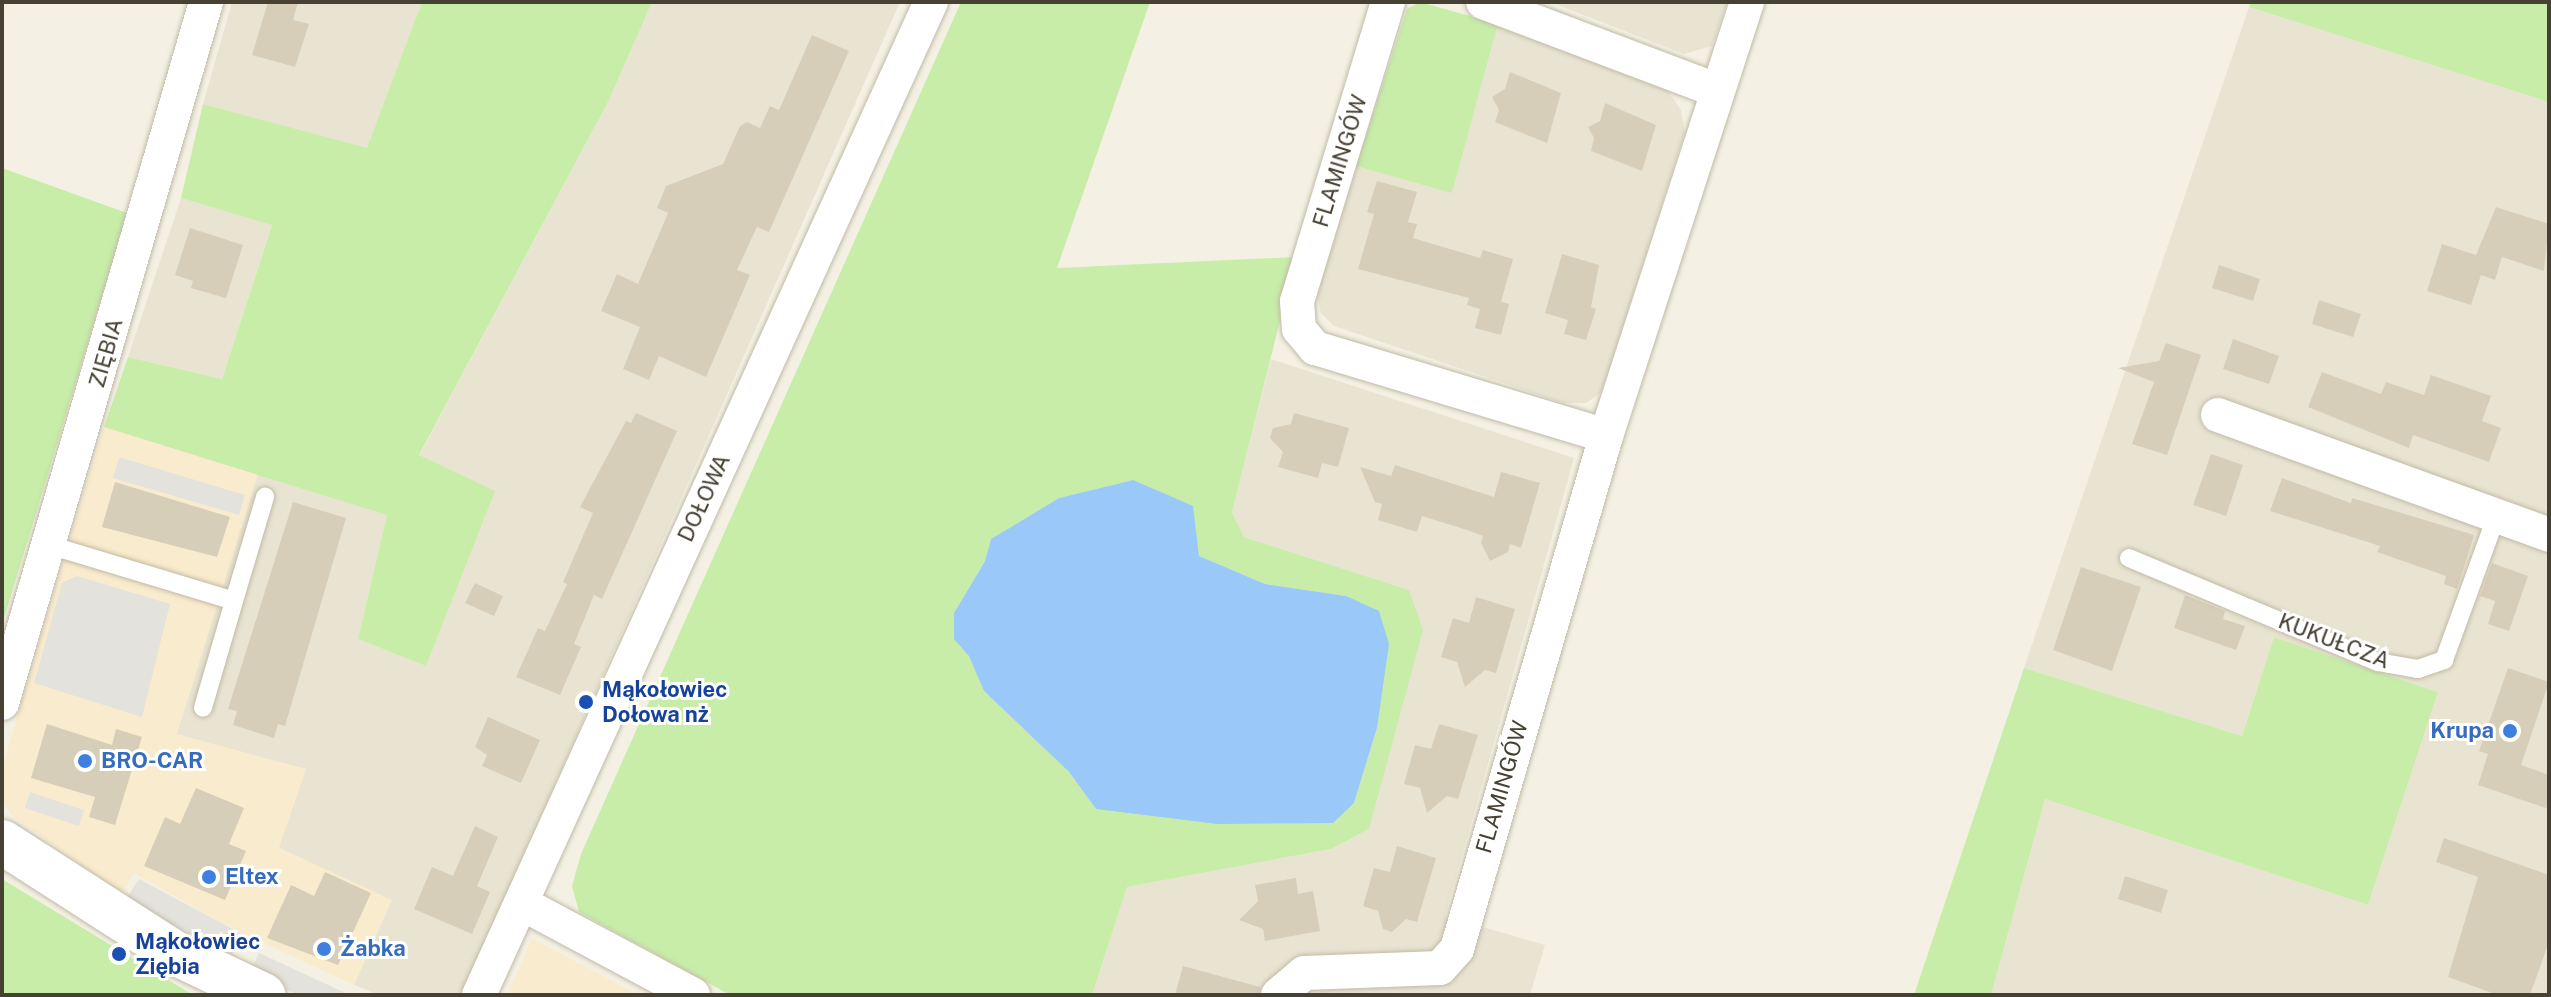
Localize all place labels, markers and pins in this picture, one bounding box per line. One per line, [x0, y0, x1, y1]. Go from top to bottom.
place label: Mąkołowiec Dołowa nż [602, 676, 727, 728]
marker: Mąkołowiec Dołowa nż [577, 693, 595, 711]
place label: Krupa [2430, 718, 2494, 744]
marker: Krupa [2501, 722, 2519, 740]
place label: BRO-CAR [101, 748, 203, 774]
marker: BRO-CAR [76, 752, 94, 770]
place label: Eltex [225, 864, 279, 890]
marker: Eltex [200, 868, 218, 886]
place label: Mąkołowiec Ziębia [135, 928, 260, 980]
place label: Żabka [340, 936, 406, 962]
marker: Żabka [315, 940, 333, 958]
marker: Mąkołowiec Ziębia [110, 945, 128, 963]

